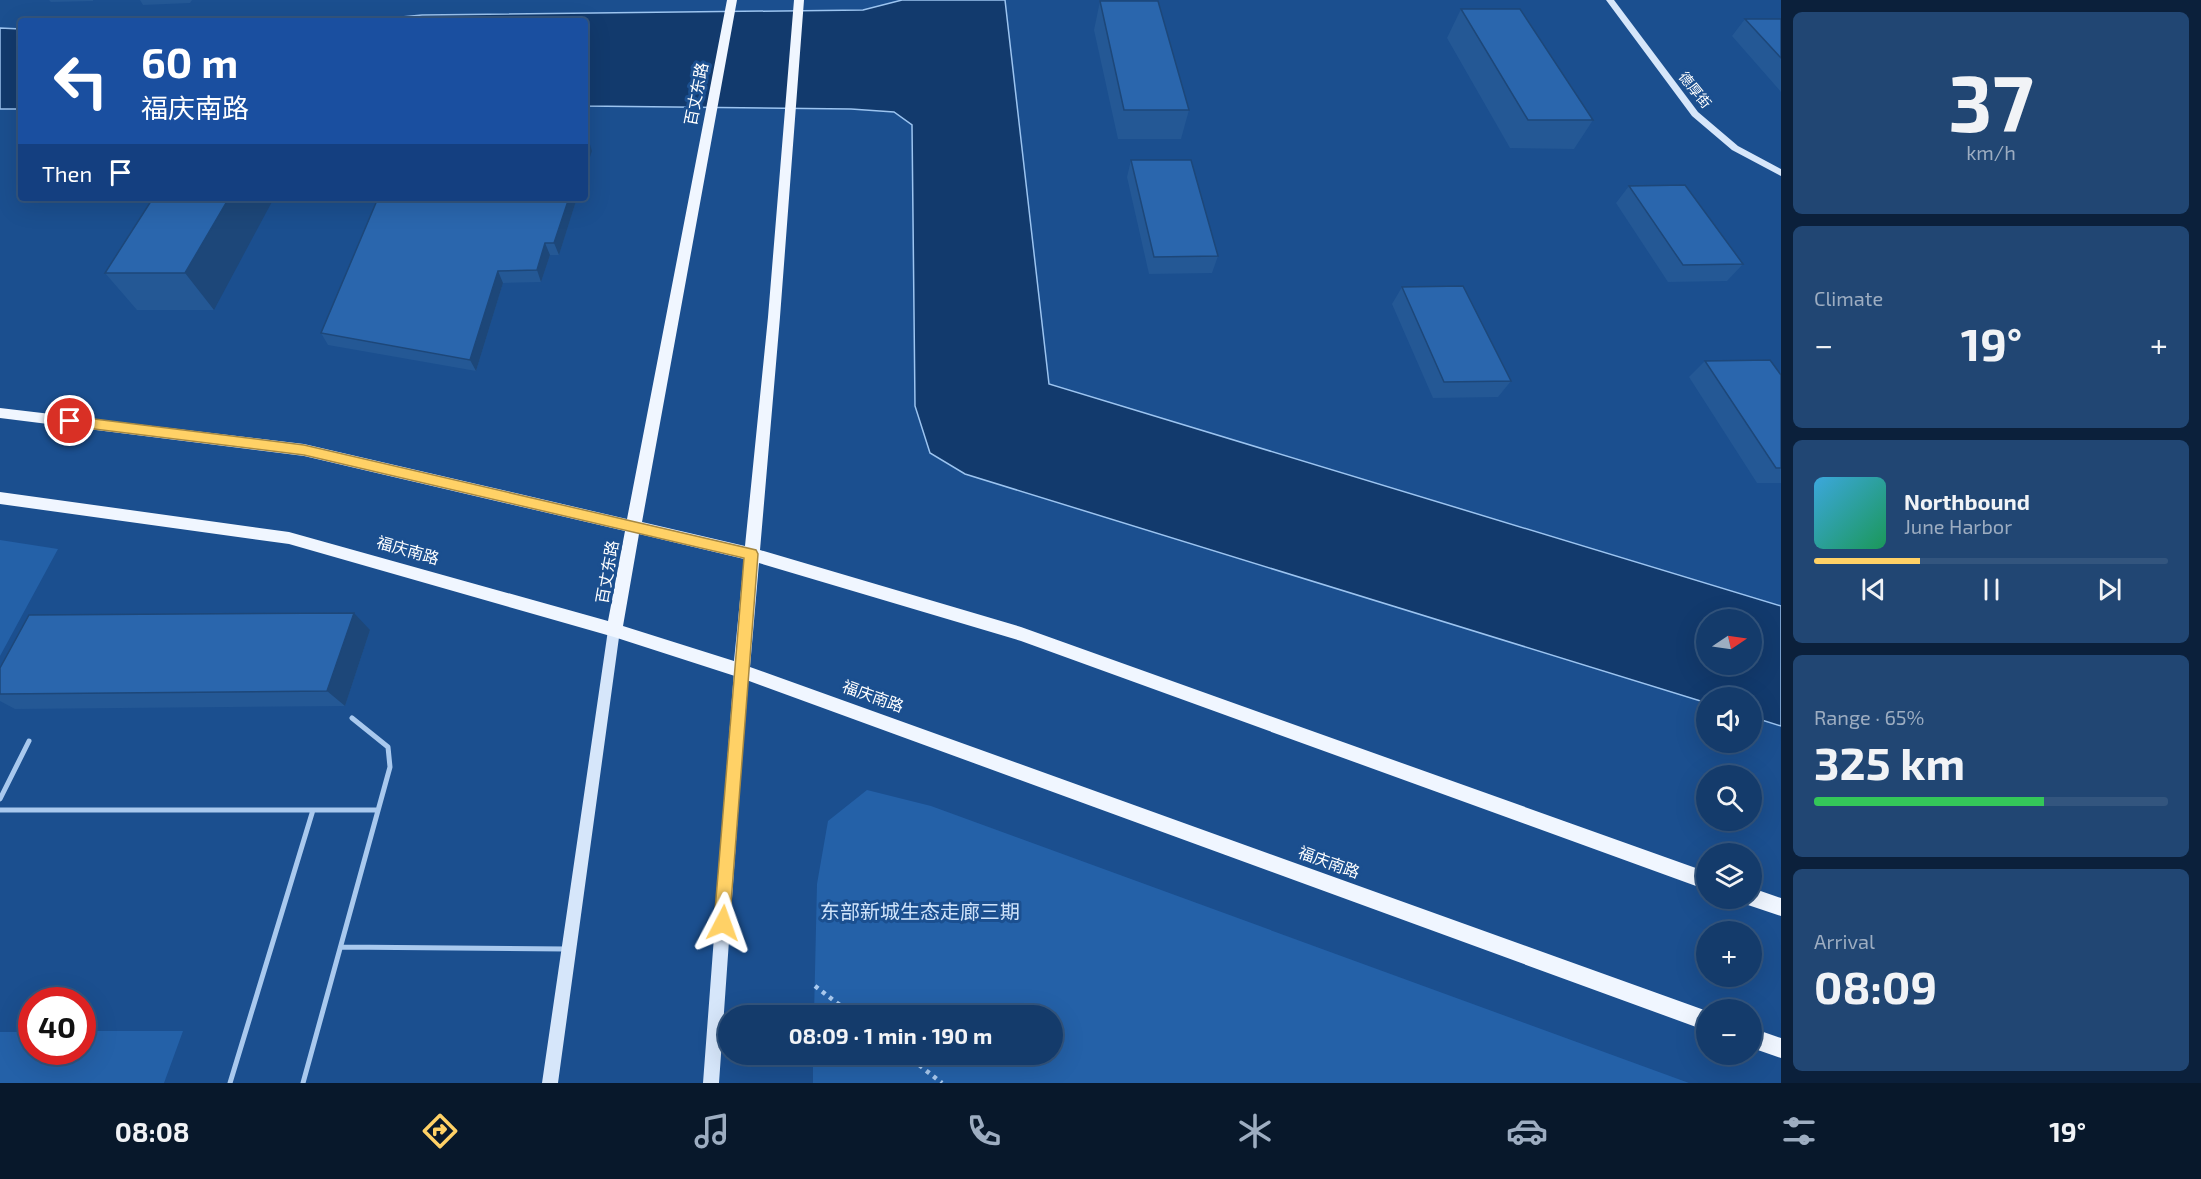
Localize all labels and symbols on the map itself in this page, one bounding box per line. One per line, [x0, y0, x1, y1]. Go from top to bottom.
street label: 百丈东路 [680, 61, 711, 127]
street label: 德厚街 [1676, 68, 1715, 111]
pin [44, 395, 95, 446]
street label: 福庆南路 [375, 532, 442, 567]
street label: 百丈东路 [592, 539, 621, 605]
north arrow [1696, 609, 1762, 675]
street label: 福庆南路 [840, 676, 906, 715]
street label: 福庆南路 [1296, 842, 1362, 881]
position arrow [691, 891, 755, 955]
park label: 东部新城生态走廊三期 [820, 899, 1020, 923]
speed limit sign: 40 [18, 987, 96, 1065]

